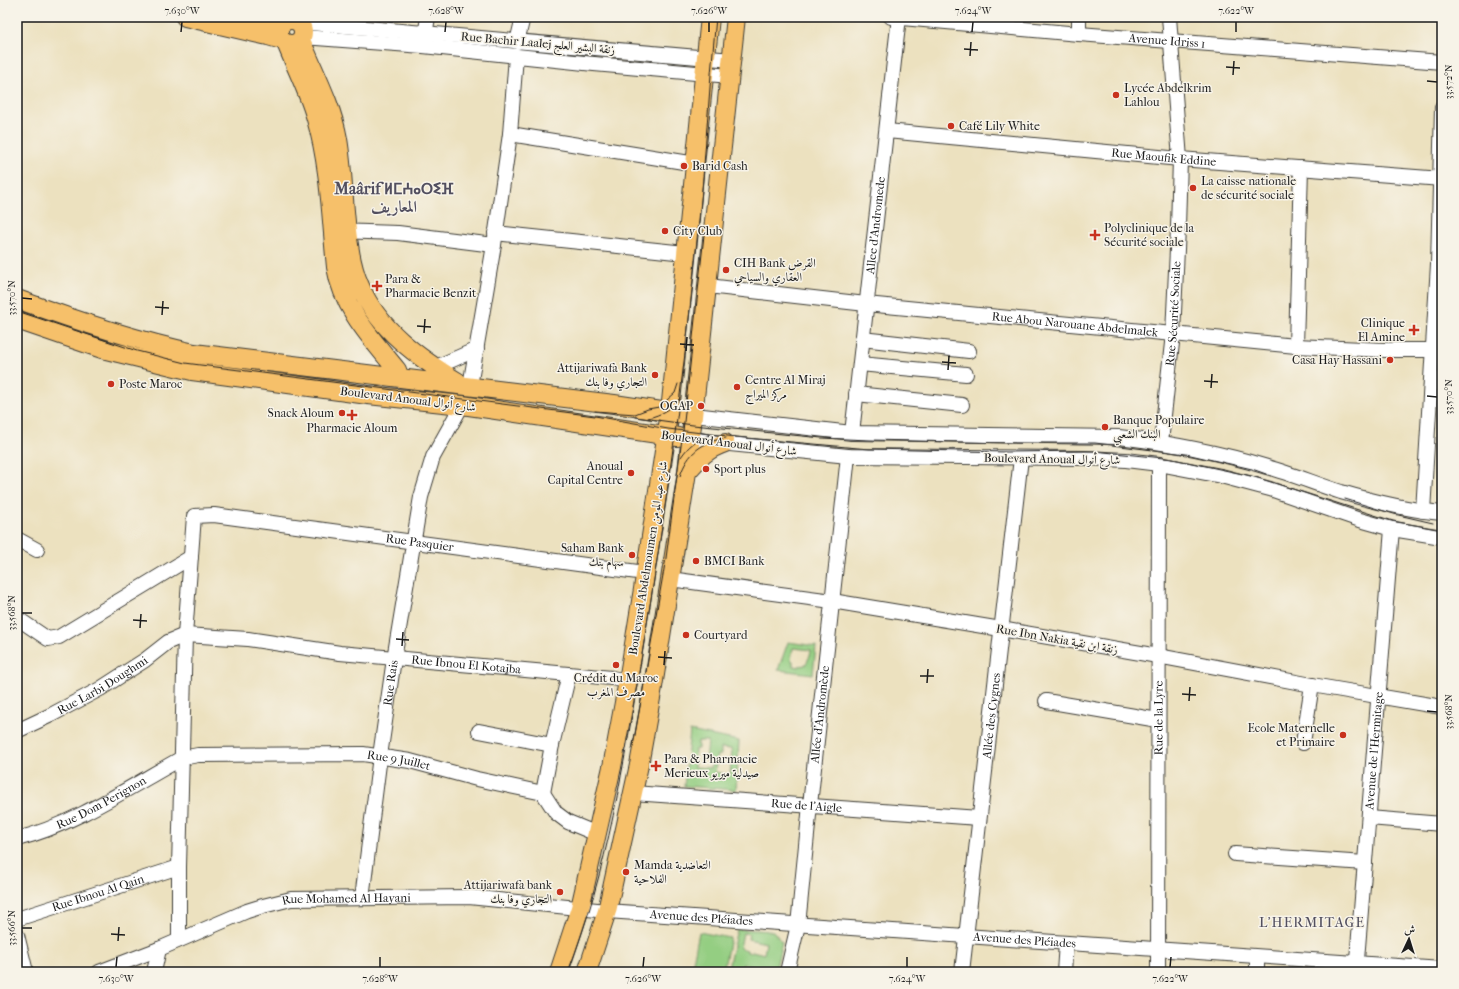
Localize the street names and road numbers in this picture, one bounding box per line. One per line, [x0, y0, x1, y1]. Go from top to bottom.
street label: Rue Bachir Laalej زنقة البشير العلج [460, 29, 616, 61]
street label: Avenue Idriss 1 [1127, 31, 1206, 51]
street label: Rue Maoufik Eddine [1111, 145, 1217, 169]
street label: Allee d'Andromede [863, 176, 888, 276]
street label: Rue Sécurité Sociale [1162, 261, 1183, 367]
street label: Rue Abou Narouane Abdelmalek [991, 309, 1160, 340]
street label: Boulevard Anoual شارع أنوال [339, 383, 477, 418]
street label: Boulevard Anoual شارع أنوال [660, 427, 798, 462]
street label: Boulevard Anoual شارع أنوال [984, 450, 1121, 471]
street label: Boulevard Abdelmoumen شارع عبد المومن [626, 460, 674, 657]
street label: Rue Pasquier [385, 531, 455, 554]
street label: Rue Ibn Nakia زنقة ابن نقية [995, 621, 1119, 657]
street label: Rue Larbi Doughmi [55, 653, 151, 717]
street label: Rue Ibnou El Kotaiba [411, 653, 522, 677]
street label: Rue Rais [380, 658, 401, 707]
street label: Allée d'Andromède [807, 665, 832, 765]
street label: Allée des Cygnes [979, 671, 1003, 760]
street label: Rue de la Lyre [1151, 681, 1166, 755]
street label: Avenue de l'Hermitage [1362, 691, 1386, 811]
street label: Rue 9 Juillet [366, 748, 433, 773]
street label: Rue Dom Perignon [54, 773, 149, 832]
street label: Rue de l'Aigle [771, 796, 843, 815]
street label: Rue Ibnou Al Qain [50, 872, 146, 914]
street label: Rue Mohamed Al Hayani [280, 891, 411, 908]
street label: Avenue des Pléiades [648, 907, 754, 928]
street label: Avenue des Pléiades [972, 929, 1077, 951]

